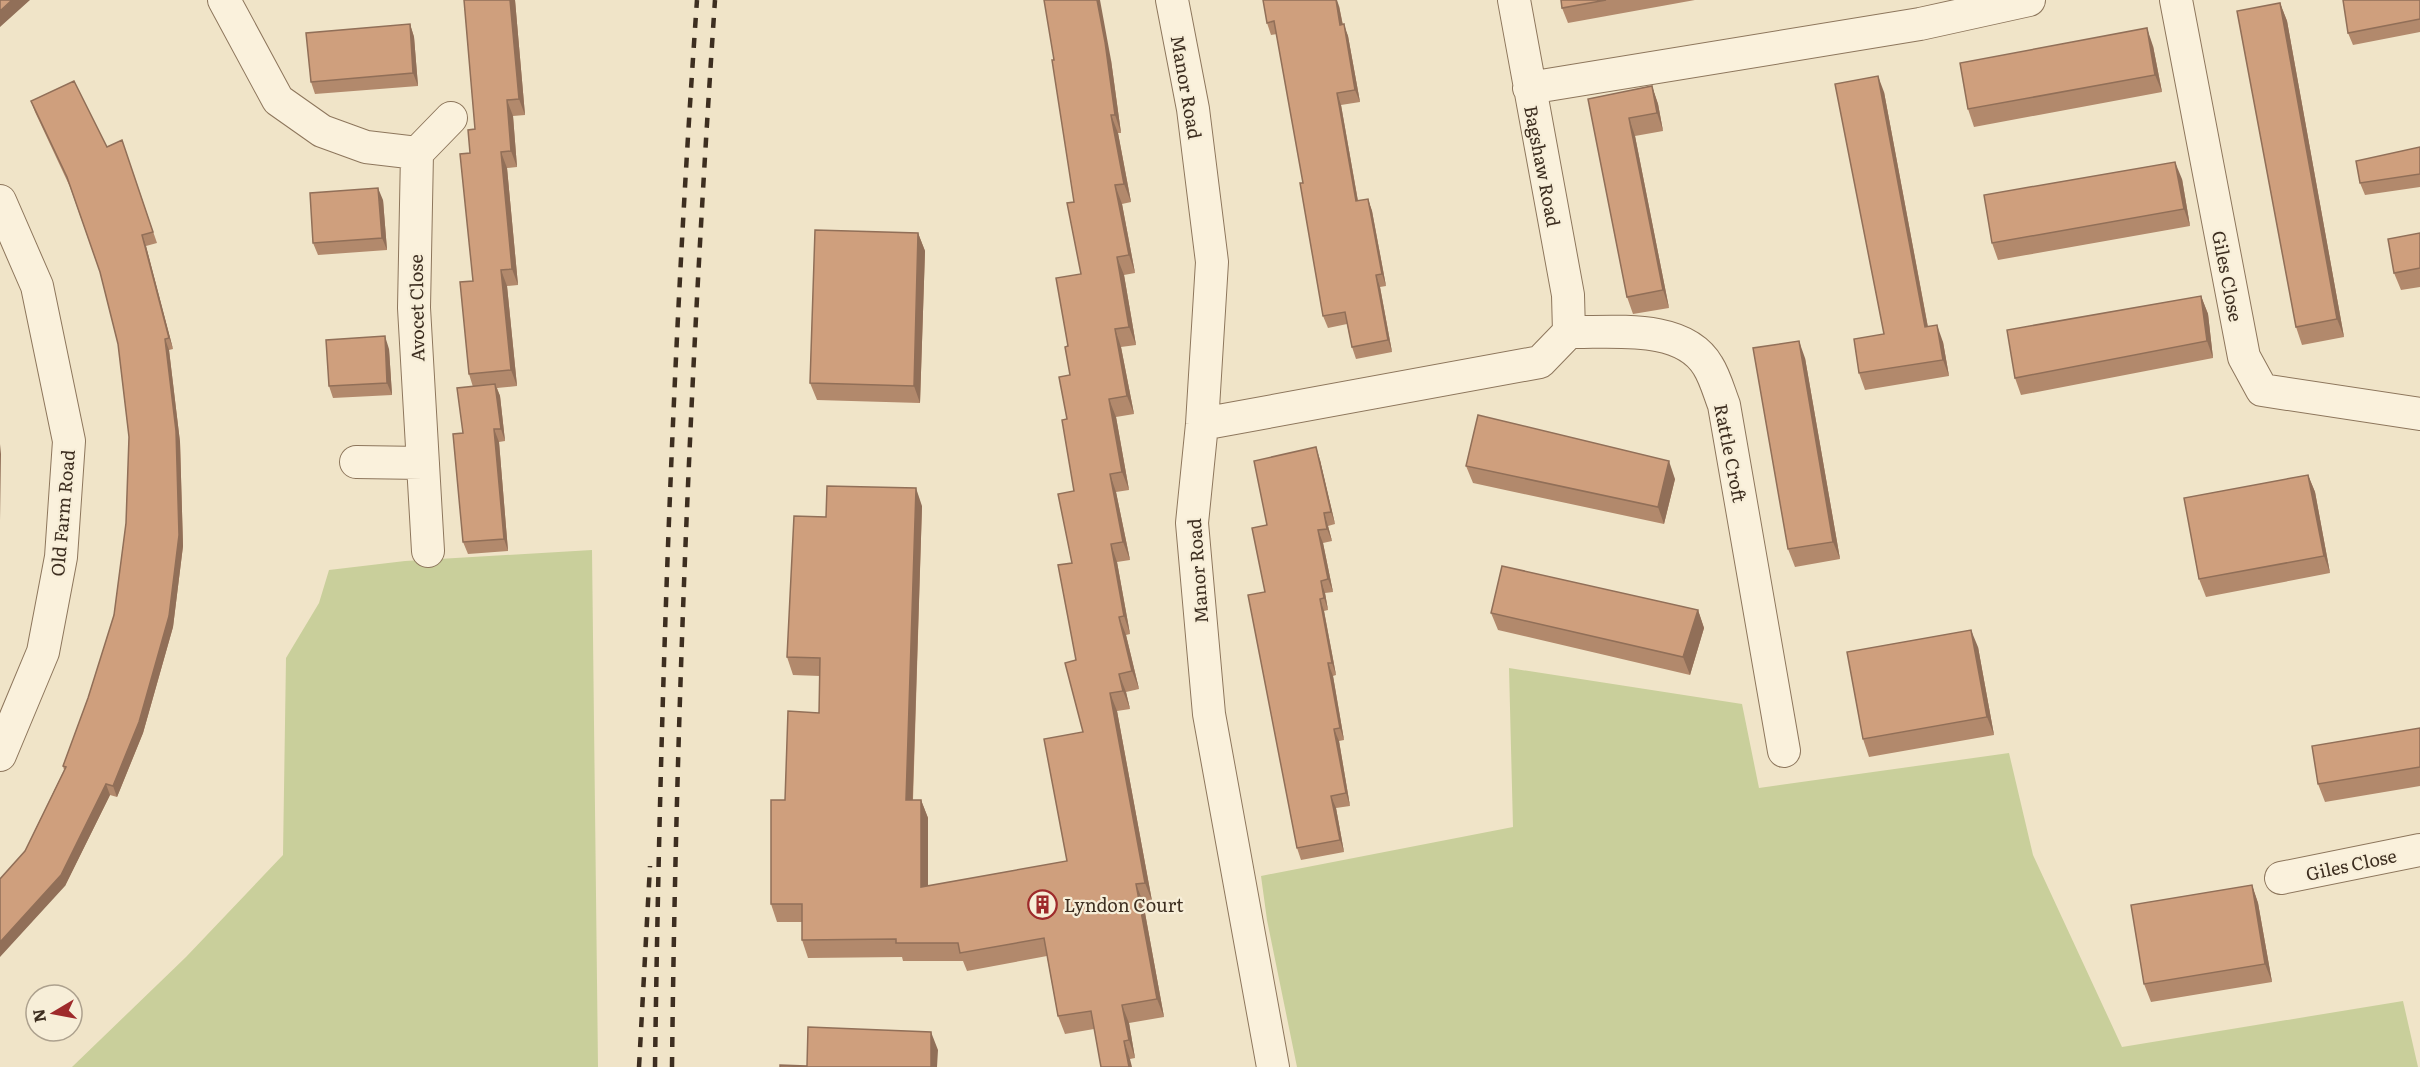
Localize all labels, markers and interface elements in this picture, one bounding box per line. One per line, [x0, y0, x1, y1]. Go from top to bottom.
street label: Manor Road [1165, 33, 1209, 141]
street label: Bagshaw Road [1518, 103, 1568, 229]
street label: Giles Close [2206, 228, 2250, 324]
street label: Avocet Close [402, 254, 430, 362]
street label: Rattle Croft [1708, 401, 1754, 505]
street label: Old Farm Road [43, 449, 81, 577]
street label: Manor Road [1180, 518, 1214, 624]
street label: Giles Close [2303, 841, 2399, 887]
building icon: Lyndon Court [1027, 888, 1059, 920]
place label: Lyndon Court [1064, 891, 1184, 918]
north arrow [24, 983, 84, 1043]
text: N [25, 1007, 51, 1024]

